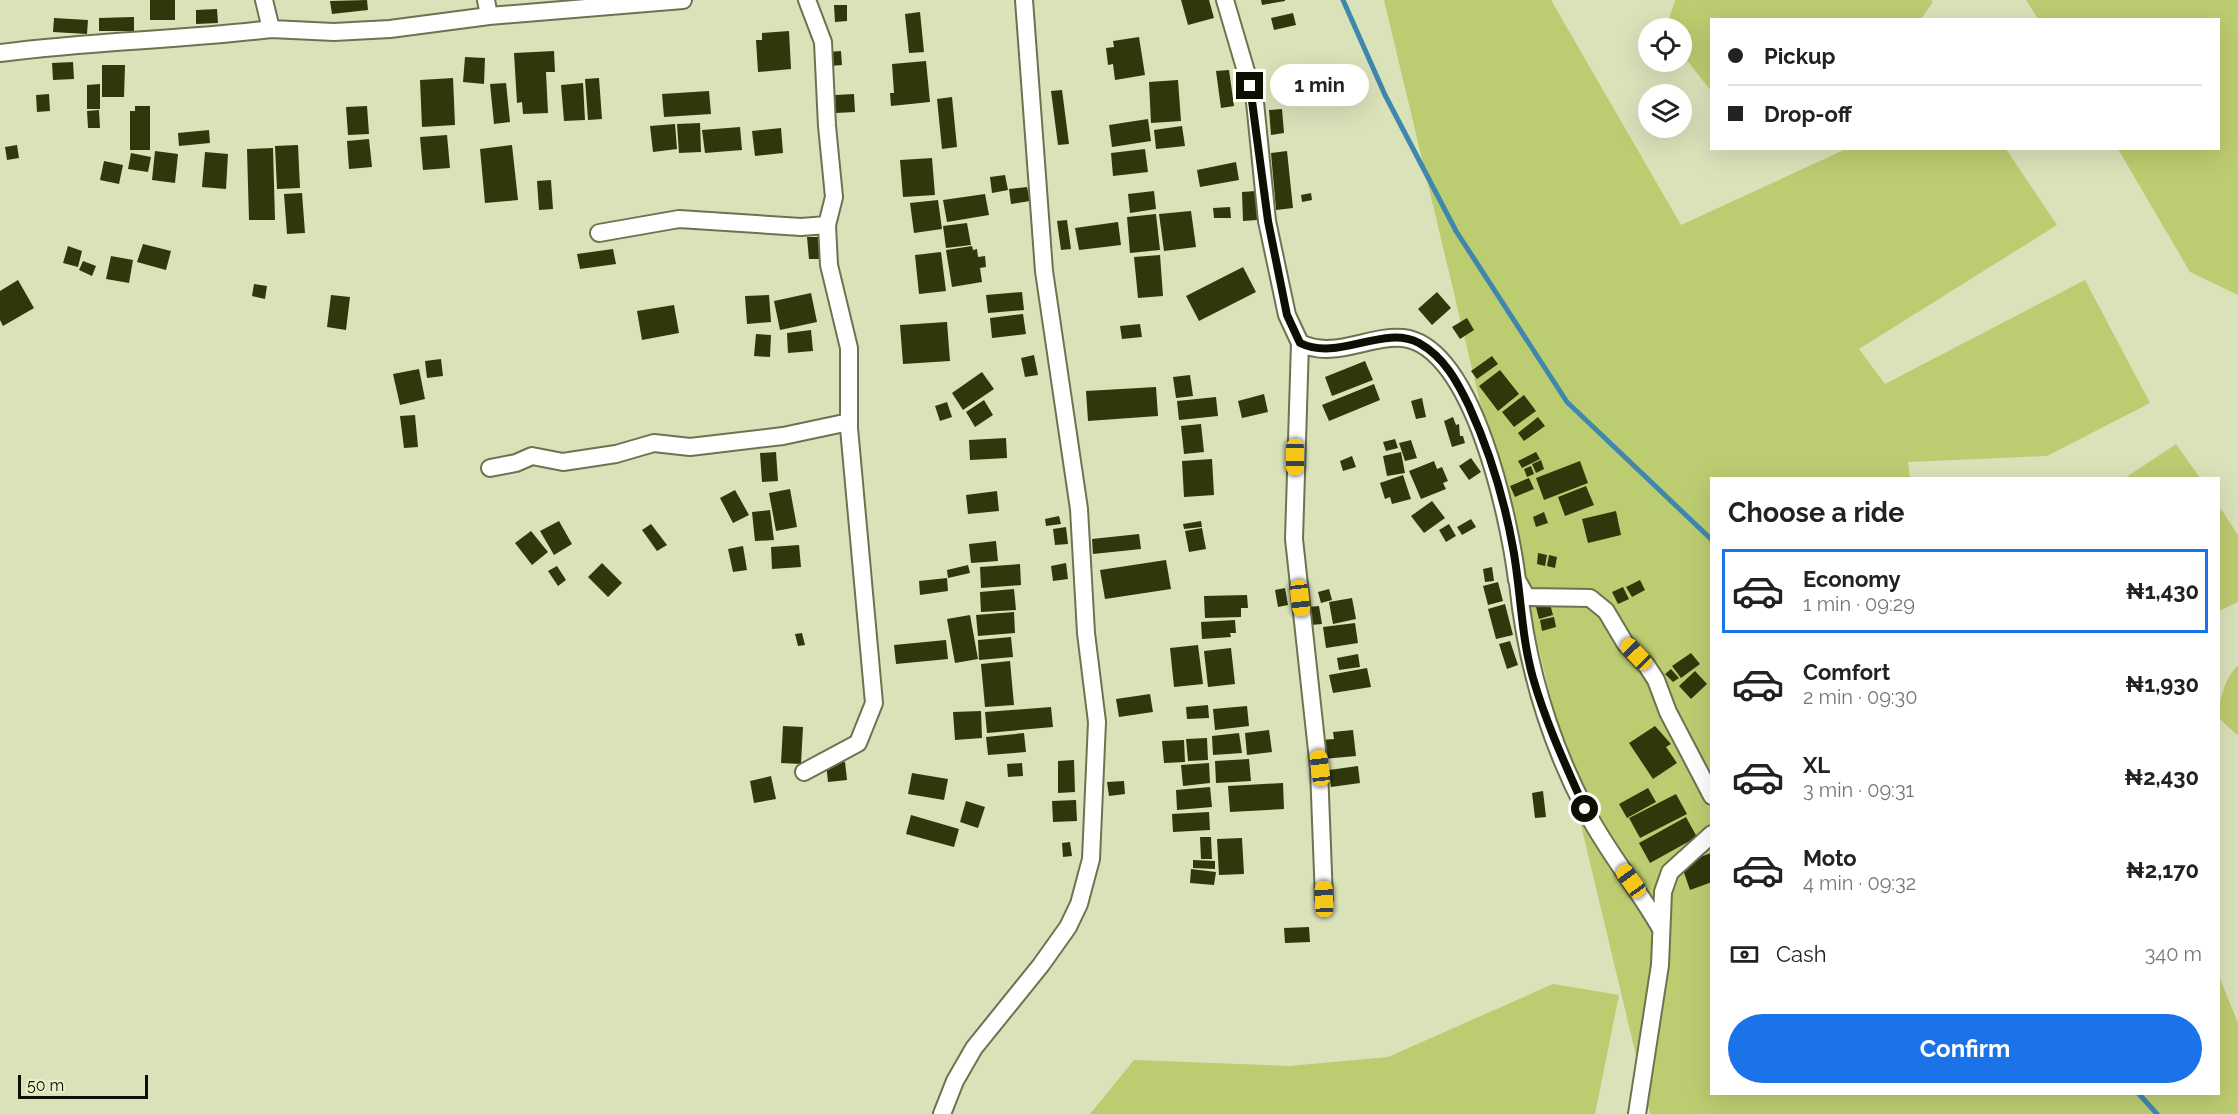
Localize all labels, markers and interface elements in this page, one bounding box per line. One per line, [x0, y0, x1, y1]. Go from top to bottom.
map controls [1638, 18, 1692, 138]
button: locate [1638, 18, 1692, 72]
text: Pickup [1764, 43, 1836, 69]
callout: 1 min [1271, 65, 1370, 107]
route end [1236, 72, 1263, 99]
text: 1 min [1294, 73, 1345, 97]
button: layers [1638, 84, 1692, 138]
text: Drop-off [1764, 101, 1852, 127]
car [1286, 439, 1304, 475]
text: Choose a ride [1728, 497, 1904, 528]
icon: car [1731, 564, 1785, 618]
text: Economy [1803, 566, 1901, 592]
text: ₦1,430 [2126, 578, 2199, 604]
car [1289, 579, 1311, 617]
text: 1 min · 09:29 [1803, 592, 1915, 616]
car [1617, 635, 1655, 673]
icon: car [1731, 657, 1785, 711]
text: Comfort [1803, 659, 1890, 685]
text: ₦1,930 [2125, 671, 2199, 697]
text: 2 min · 09:30 [1803, 685, 1918, 709]
car [1309, 749, 1331, 787]
icon: car [1731, 750, 1785, 804]
text: XL [1803, 752, 1830, 778]
text: ₦2,430 [2124, 764, 2199, 790]
text: 3 min · 09:31 [1803, 778, 1914, 802]
route start [1571, 795, 1598, 822]
icon: car [1731, 843, 1785, 897]
text: Moto [1803, 845, 1857, 871]
text: ₦2,170 [2126, 857, 2199, 883]
car [1613, 861, 1649, 901]
text: 4 min · 09:32 [1803, 871, 1916, 895]
car [1314, 881, 1334, 917]
icon: cash [1728, 938, 1761, 971]
text: Cash [1776, 941, 1827, 967]
text: 340 m [2145, 942, 2202, 966]
button: Confirm [1728, 1014, 2202, 1083]
scale bar [18, 1072, 148, 1100]
text: 50 m [27, 1076, 64, 1095]

